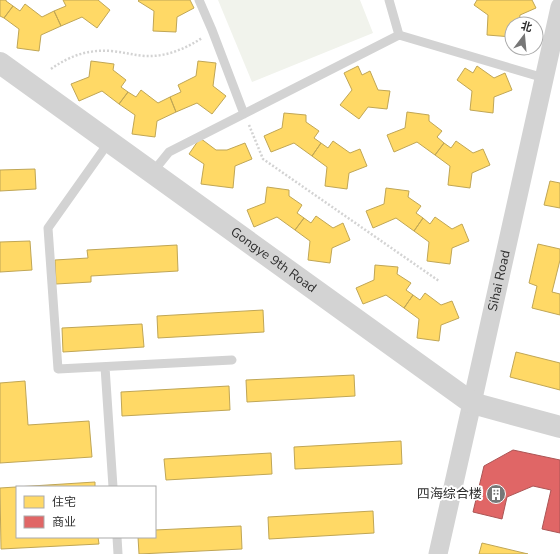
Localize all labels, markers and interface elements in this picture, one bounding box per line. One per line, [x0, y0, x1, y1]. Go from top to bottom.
north arrow [504, 16, 544, 56]
text: 北 [519, 18, 534, 36]
street label: Gongye 9th Road [227, 223, 320, 297]
street label: Sihai Road [484, 249, 515, 313]
building icon: 四海综合楼 [485, 483, 507, 505]
place label: 四海综合楼 [417, 485, 482, 503]
legend [16, 486, 156, 538]
text: 住宅 [52, 494, 76, 510]
text: 商业 [52, 514, 76, 530]

